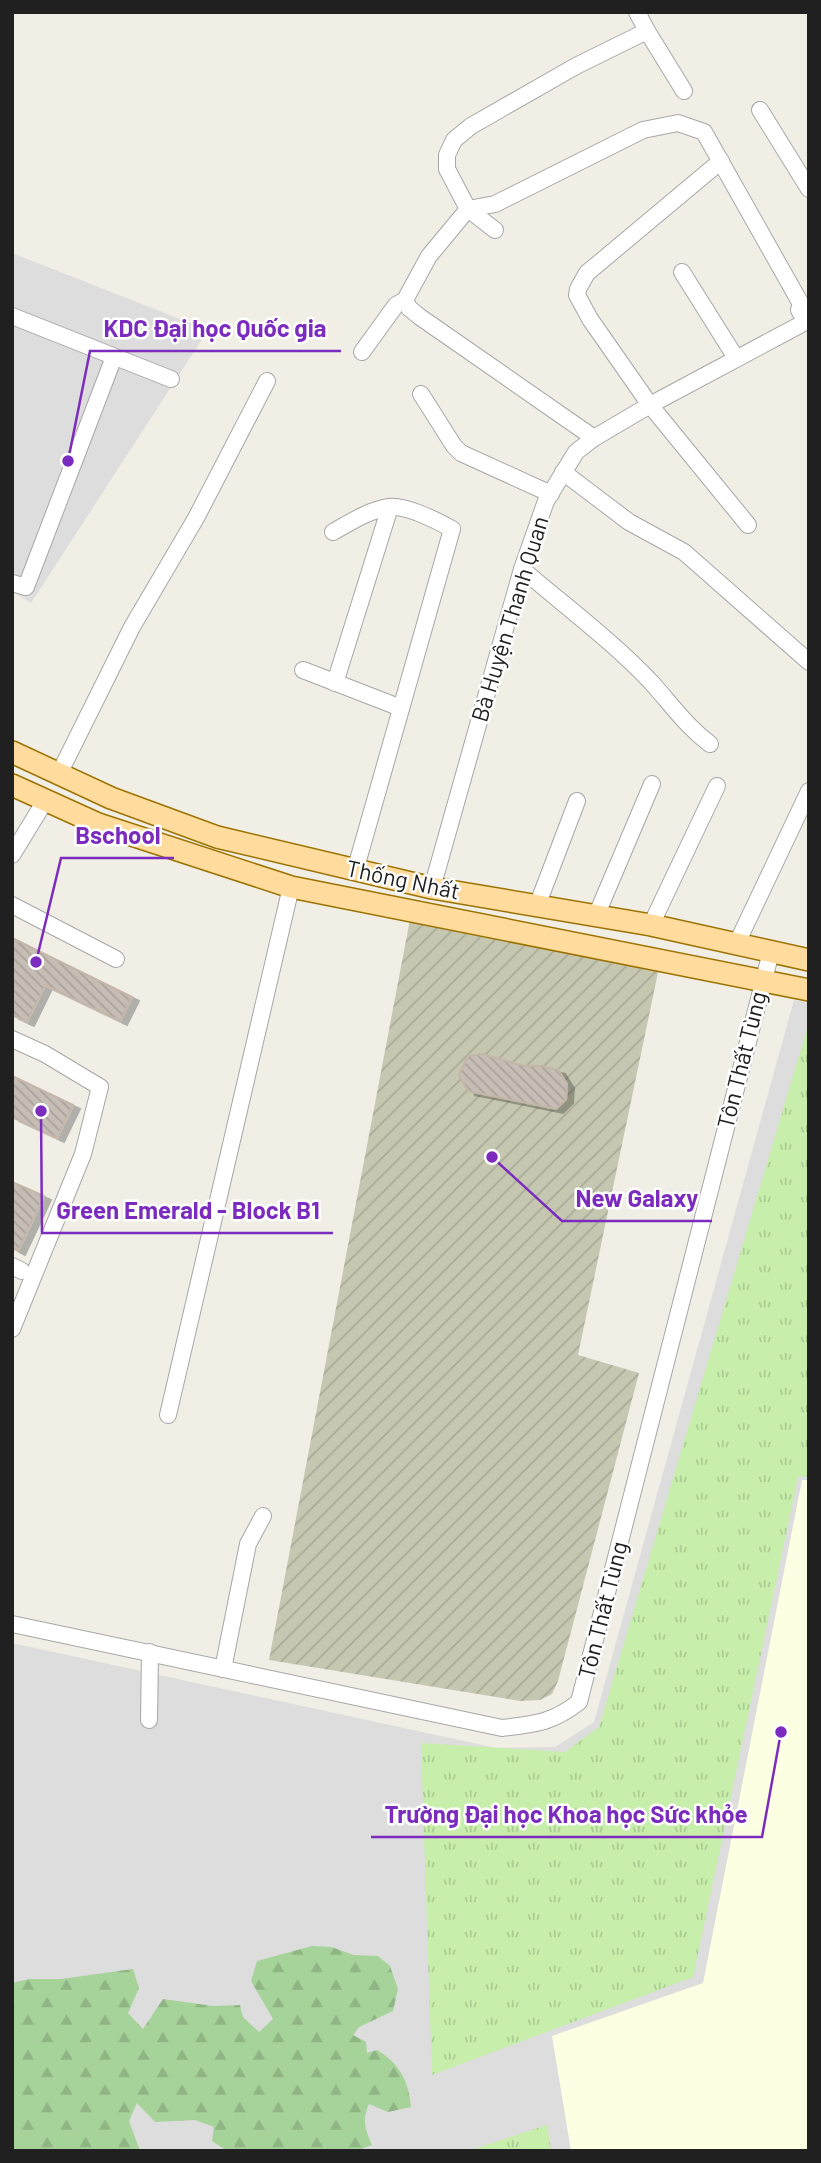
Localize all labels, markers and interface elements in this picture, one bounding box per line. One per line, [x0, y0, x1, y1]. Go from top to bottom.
callout: KDC Đại học Quốc gia [90, 306, 341, 351]
text: KDC Đại học Quốc gia [103, 313, 327, 342]
street label: Bà Huyện Thanh Quan [464, 512, 554, 725]
callout: Bschool [61, 813, 174, 858]
text: Bschool [75, 820, 161, 849]
street label: Thống Nhất [344, 853, 462, 905]
street label: Tôn Thất Tùng [710, 988, 772, 1131]
callout: New Galaxy [562, 1176, 712, 1221]
text: New Galaxy [576, 1183, 698, 1212]
callout: Green Emerald - Block B1 [42, 1188, 333, 1233]
text: Green Emerald - Block B1 [56, 1195, 320, 1224]
street label: Tôn Thất Tùng [571, 1538, 633, 1681]
callout: Trường Đại học Khoa học Sức khỏe [371, 1792, 762, 1837]
text: Trường Đại học Khoa học Sức khỏe [385, 1799, 748, 1828]

